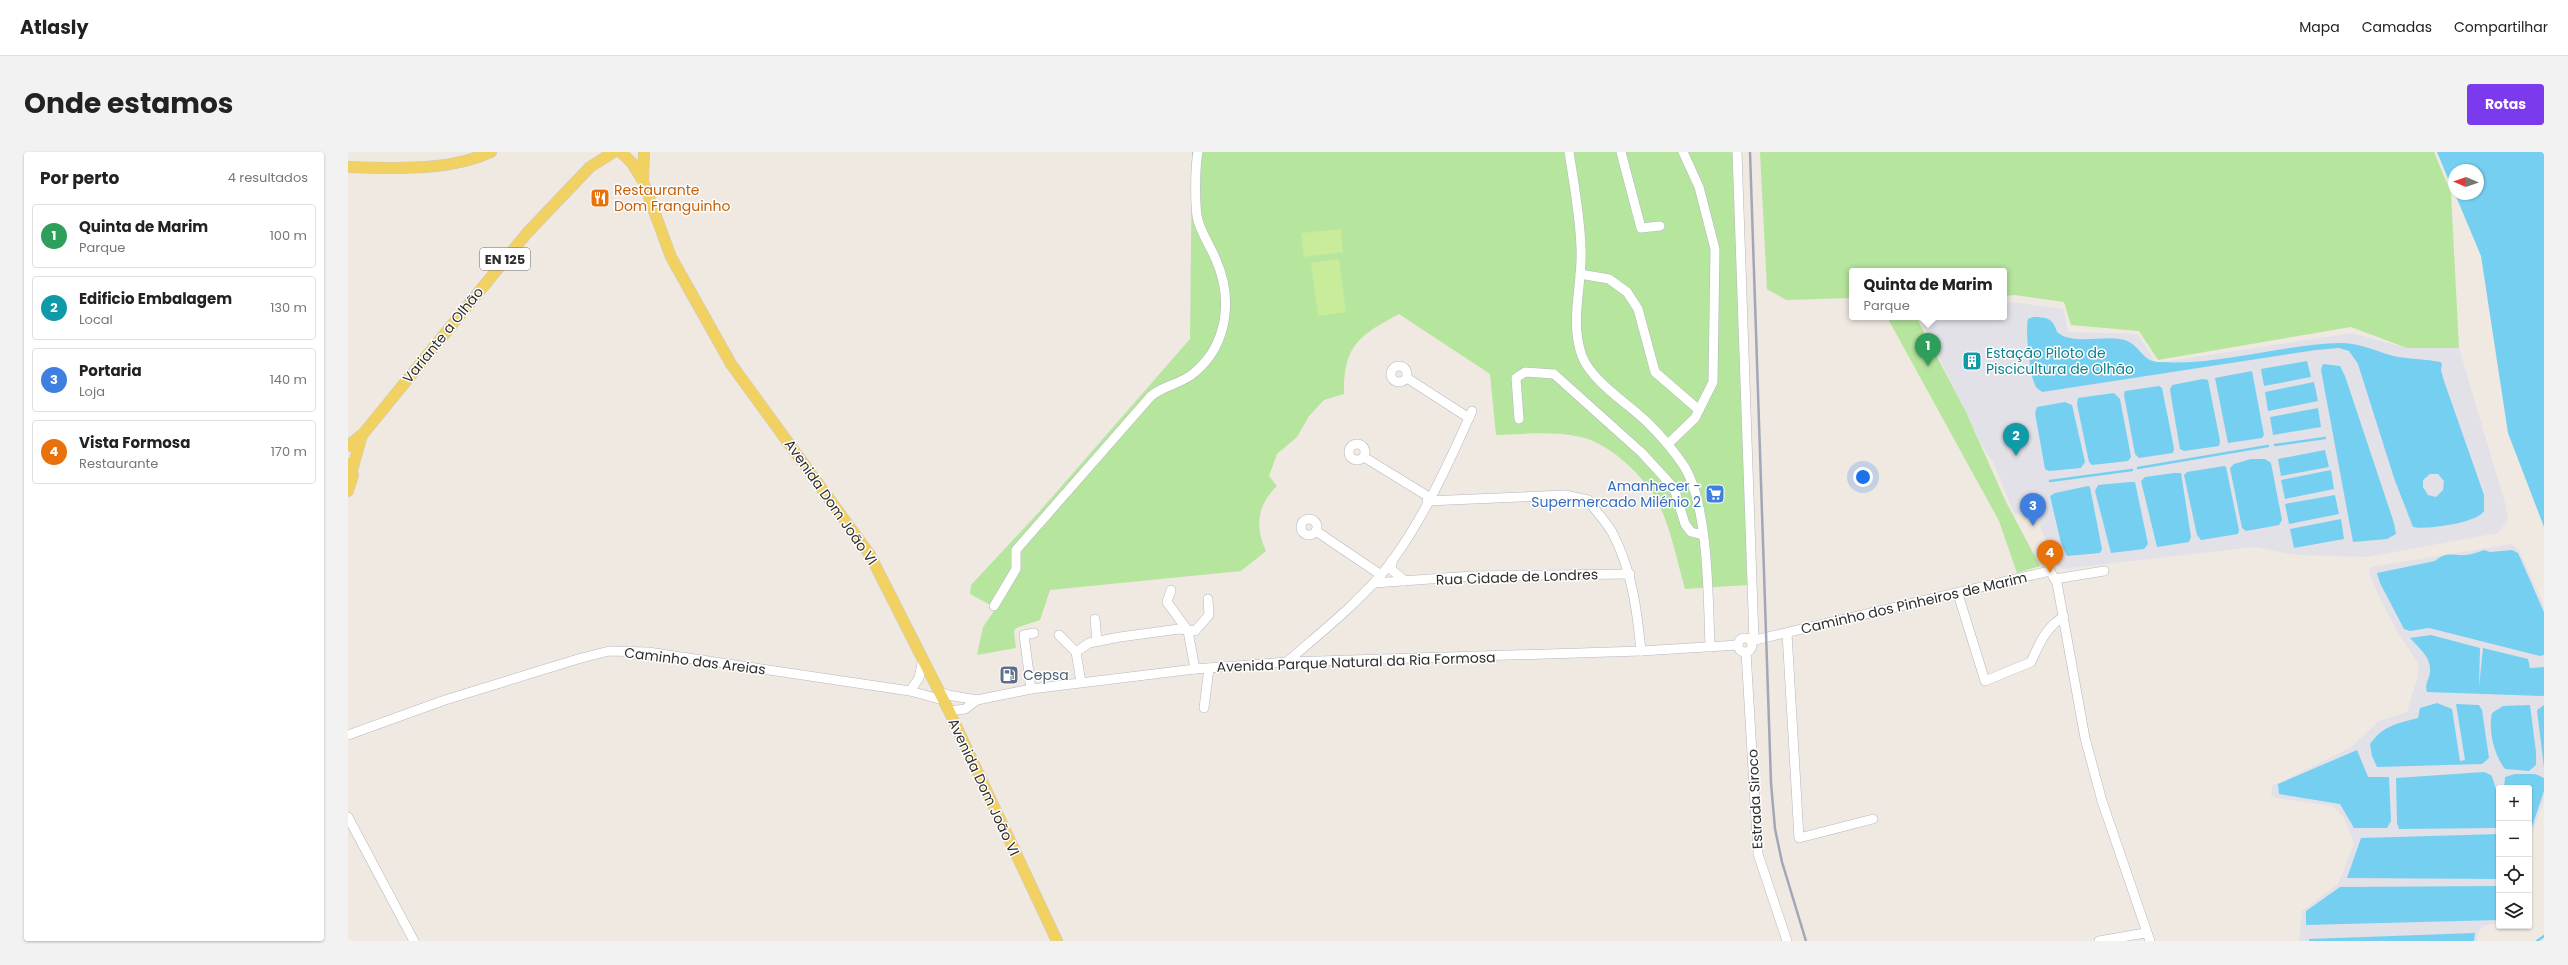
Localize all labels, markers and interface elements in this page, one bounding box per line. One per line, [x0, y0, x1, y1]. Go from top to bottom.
text: Atlasly [20, 14, 88, 41]
text: Mapa [2299, 17, 2340, 37]
text: Camadas [2362, 17, 2432, 37]
text: Compartilhar [2454, 17, 2548, 37]
text: Onde estamos [24, 84, 233, 123]
button: Rotas [2467, 84, 2544, 125]
north arrow [2448, 164, 2484, 200]
text: Por perto [40, 166, 119, 190]
text: 4 resultados [228, 168, 308, 187]
place label: Restaurante Dom Franguinho [614, 180, 731, 216]
restaurant icon: Restaurante Dom Franguinho [589, 187, 611, 209]
text: Quinta de Marim [79, 216, 208, 237]
text: 1 [52, 226, 56, 245]
text: 100 m [270, 226, 307, 245]
text: Parque [79, 238, 125, 257]
road number: EN 125 [480, 248, 530, 270]
popup [1849, 268, 2007, 320]
text: Quinta de Marim [1863, 274, 1993, 295]
street label: Variante a Olhão [398, 283, 488, 387]
text: Edificio Embalagem [79, 288, 232, 309]
text: Parque [1863, 296, 1910, 315]
text: 2 [50, 298, 58, 317]
text: 130 m [270, 298, 307, 317]
text: Local [79, 310, 113, 329]
pin: 1 [1915, 333, 1941, 366]
place label: Estação Piloto de Piscicultura de Olhão [1986, 343, 2134, 379]
building icon: Estação Piloto de Piscicultura de Olhão [1961, 350, 1983, 372]
text: Portaria [79, 360, 142, 381]
text: 3 [50, 370, 58, 389]
text: 140 m [270, 370, 307, 389]
text: Loja [79, 382, 105, 401]
pin: 2 [2003, 423, 2029, 456]
text: Vista Formosa [79, 432, 190, 453]
street label: Avenida Dom João VI [780, 435, 882, 569]
text: 4 [50, 442, 58, 461]
text: 170 m [271, 442, 307, 461]
text: Restaurante [79, 454, 158, 473]
your location [1853, 467, 1873, 487]
place label: Amanhecer - Supermercado Milénio 2 [1531, 476, 1701, 512]
supermarket icon: Amanhecer - Supermercado Milénio 2 [1704, 483, 1726, 505]
pin: 3 [2020, 493, 2046, 526]
pin: 4 [2037, 540, 2063, 573]
street label: Rua Cidade de Londres [1436, 564, 1598, 590]
street label: Caminho dos Pinheiros de Marim [1799, 567, 2029, 639]
street label: Caminho das Areias [623, 642, 767, 680]
street label: Avenida Parque Natural da Ria Formosa [1216, 647, 1496, 677]
fuel station icon: Cepsa [998, 664, 1020, 686]
place label: Cepsa [1023, 665, 1069, 685]
street label: Avenida Dom João VI [943, 715, 1025, 859]
street label: Estrada Siroco [1742, 748, 1768, 850]
map controls [2496, 785, 2532, 929]
button: + [2496, 785, 2532, 821]
button: − [2496, 821, 2532, 857]
button: locate [2496, 857, 2532, 893]
button: layers [2496, 893, 2532, 929]

